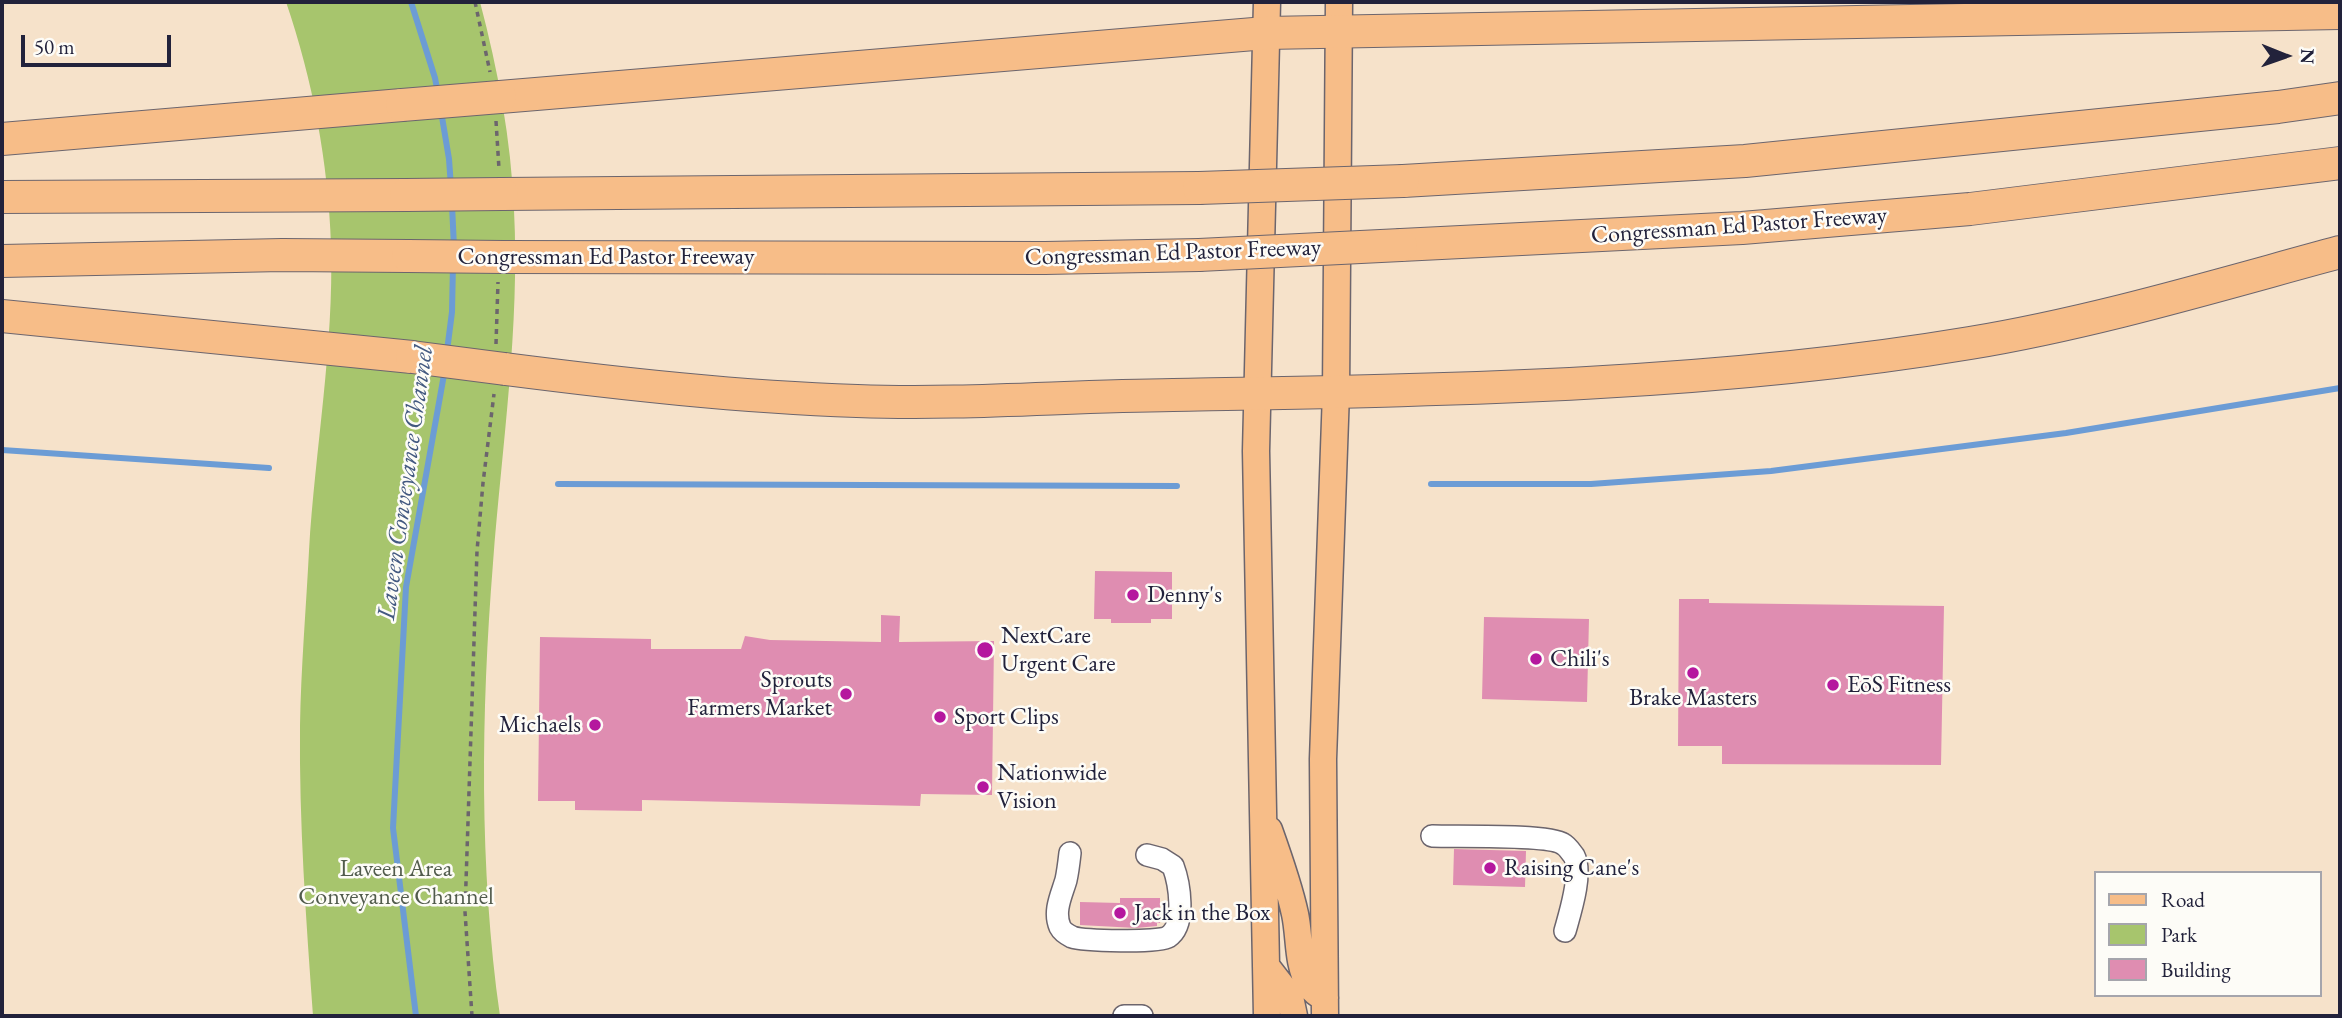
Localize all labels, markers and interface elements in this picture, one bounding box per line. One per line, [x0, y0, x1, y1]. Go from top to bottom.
scale bar [24, 21, 175, 65]
north arrow [2251, 21, 2321, 91]
text: 50 m [34, 33, 75, 60]
text: N [2295, 48, 2320, 64]
street label: Congressman Ed Pastor Freeway [1590, 201, 1888, 251]
street label: Congressman Ed Pastor Freeway [1024, 233, 1322, 273]
street label: Congressman Ed Pastor Freeway [458, 243, 754, 271]
water label: Laveen Conveyance Channel [371, 344, 441, 622]
place label: Denny's [1147, 581, 1222, 609]
marker: Denny's [1125, 587, 1141, 603]
place label: NextCare Urgent Care [1001, 622, 1116, 678]
marker: NextCare Urgent Care [975, 640, 995, 660]
place label: Chili's [1550, 645, 1609, 673]
marker: Chili's [1528, 651, 1544, 667]
marker: Brake Masters [1685, 665, 1701, 681]
place label: Sprouts Farmers Market [687, 666, 832, 722]
place label: EōS Fitness [1847, 671, 1951, 699]
marker: EōS Fitness [1825, 677, 1841, 693]
place label: Brake Masters [1629, 684, 1757, 712]
marker: Sprouts Farmers Market [838, 686, 854, 702]
place label: Sport Clips [954, 703, 1059, 731]
marker: Sport Clips [932, 709, 948, 725]
place label: Michaels [499, 711, 581, 739]
marker: Michaels [587, 717, 603, 733]
place label: Nationwide Vision [997, 759, 1107, 815]
marker: Nationwide Vision [975, 779, 991, 795]
place label: Raising Cane's [1504, 854, 1639, 882]
park label: Laveen Area Conveyance Channel [298, 855, 494, 911]
marker: Raising Cane's [1482, 860, 1498, 876]
legend [2094, 871, 2321, 997]
text: Road [2161, 886, 2205, 913]
place label: Jack in the Box [1134, 899, 1270, 927]
marker: Jack in the Box [1112, 905, 1128, 921]
text: Park [2161, 921, 2197, 948]
text: Building [2161, 956, 2231, 983]

